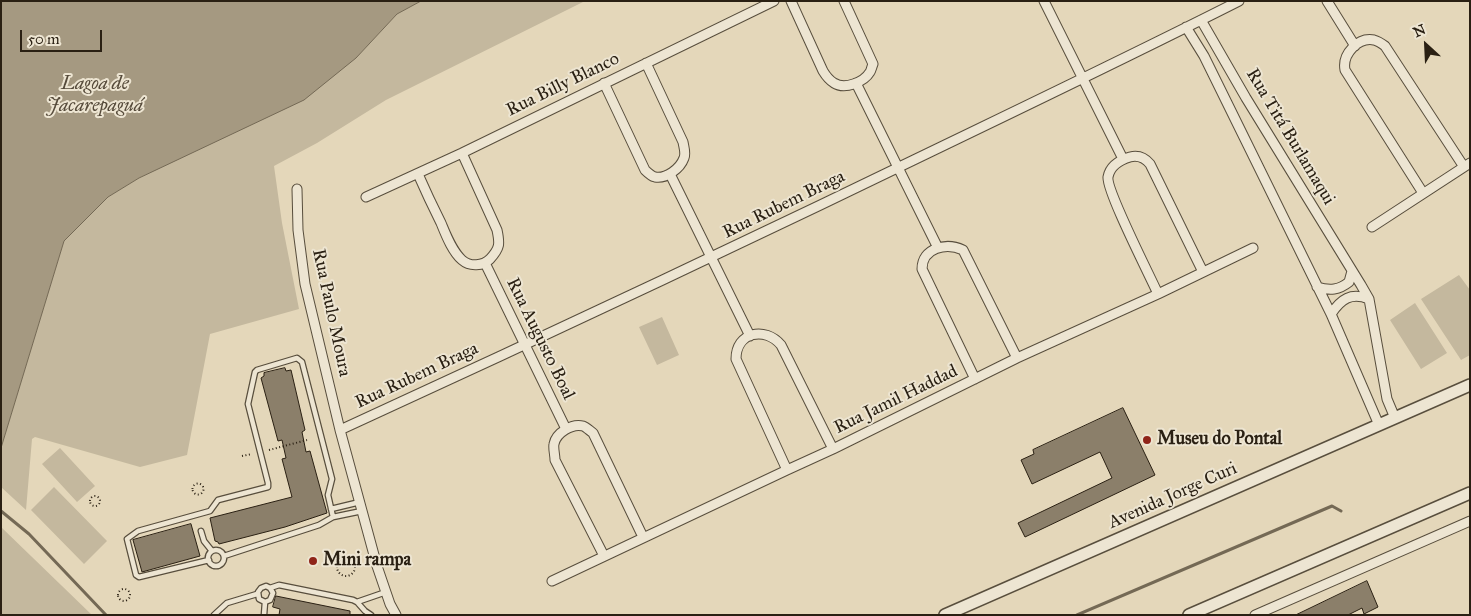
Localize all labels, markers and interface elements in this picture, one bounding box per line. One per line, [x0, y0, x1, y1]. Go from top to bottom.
scale bar [22, 20, 105, 52]
north arrow [1401, 20, 1451, 70]
text: N [1410, 21, 1428, 41]
text: 50 m [28, 30, 60, 48]
street label: Rua Billy Blanco [503, 48, 623, 122]
street label: Rua Titá Burlamaqui [1241, 65, 1339, 209]
water label: Lagoa de Jacarepaguá [47, 73, 143, 117]
street label: Rua Rubem Braga [719, 166, 849, 244]
street label: Rua Paulo Moura [307, 247, 355, 379]
street label: Rua Augusto Boal [501, 275, 579, 403]
street label: Rua Rubem Braga [352, 338, 482, 414]
street label: Rua Jamil Haddad [831, 361, 961, 439]
place label: Museu do Pontal [1157, 429, 1282, 451]
marker: Museu do Pontal [1141, 434, 1153, 446]
street label: Avenida Jorge Curi [1105, 458, 1241, 534]
place label: Mini rampa [323, 550, 411, 572]
marker: Mini rampa [307, 555, 319, 567]

